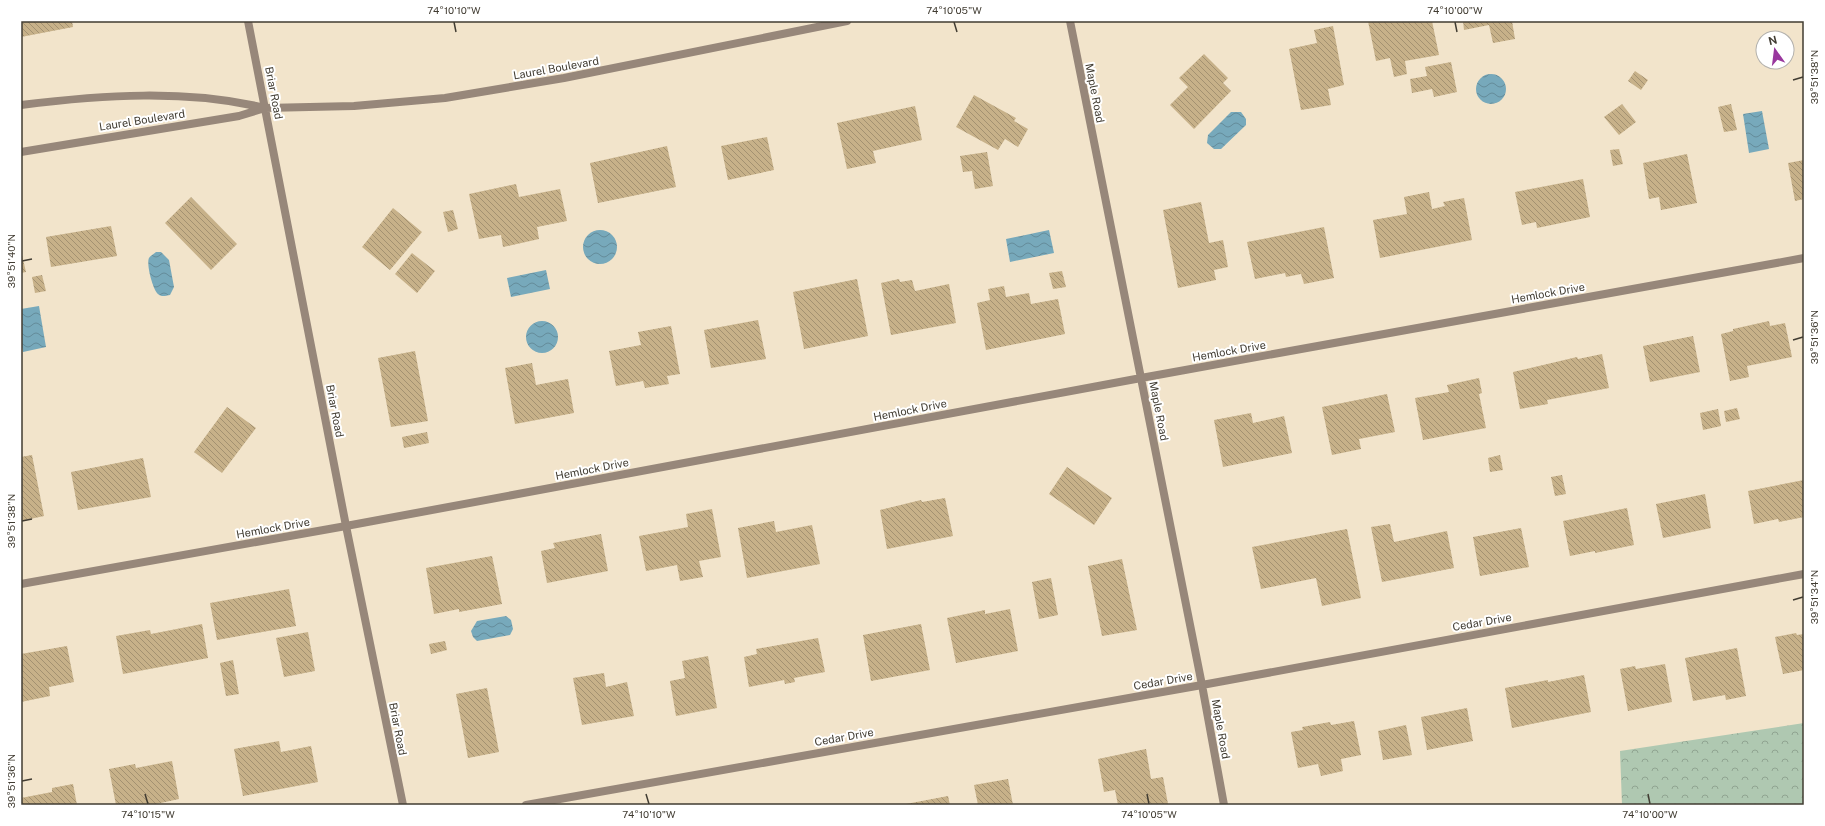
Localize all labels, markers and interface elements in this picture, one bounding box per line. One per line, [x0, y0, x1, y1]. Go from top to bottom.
text: 74°10'10"W [427, 4, 481, 16]
text: 74°10'05"W [926, 4, 982, 16]
text: 74°10'00"W [1427, 4, 1483, 16]
north arrow [1755, 30, 1795, 70]
text: N [1767, 33, 1778, 47]
text: 39°51'38"N [1808, 50, 1820, 104]
street label: Laurel Boulevard [512, 55, 600, 81]
street label: Maple Road [1083, 62, 1107, 124]
street label: Briar Road [263, 66, 285, 120]
street label: Laurel Boulevard [98, 107, 186, 133]
text: 39°51'40"N [5, 234, 17, 288]
street label: Hemlock Drive [1510, 281, 1586, 305]
text: 39°51'36"N [1808, 310, 1820, 364]
street label: Hemlock Drive [1191, 339, 1267, 363]
street label: Maple Road [1147, 380, 1171, 442]
street label: Briar Road [324, 384, 346, 438]
street label: Hemlock Drive [872, 397, 948, 423]
street label: Hemlock Drive [554, 456, 630, 482]
text: 39°51'38"N [5, 494, 17, 548]
street label: Hemlock Drive [235, 516, 311, 540]
text: 39°51'34"N [1808, 570, 1820, 624]
street label: Cedar Drive [1452, 611, 1512, 633]
street label: Cedar Drive [1133, 670, 1193, 692]
street label: Maple Road [1210, 698, 1232, 760]
street label: Briar Road [387, 702, 409, 756]
street label: Cedar Drive [814, 726, 874, 748]
text: 39°51'36"N [5, 754, 17, 808]
text: 74°10'15"W [121, 808, 175, 820]
text: 74°10'10"W [622, 808, 676, 820]
text: 74°10'05"W [1121, 808, 1177, 820]
text: 74°10'00"W [1622, 808, 1678, 820]

